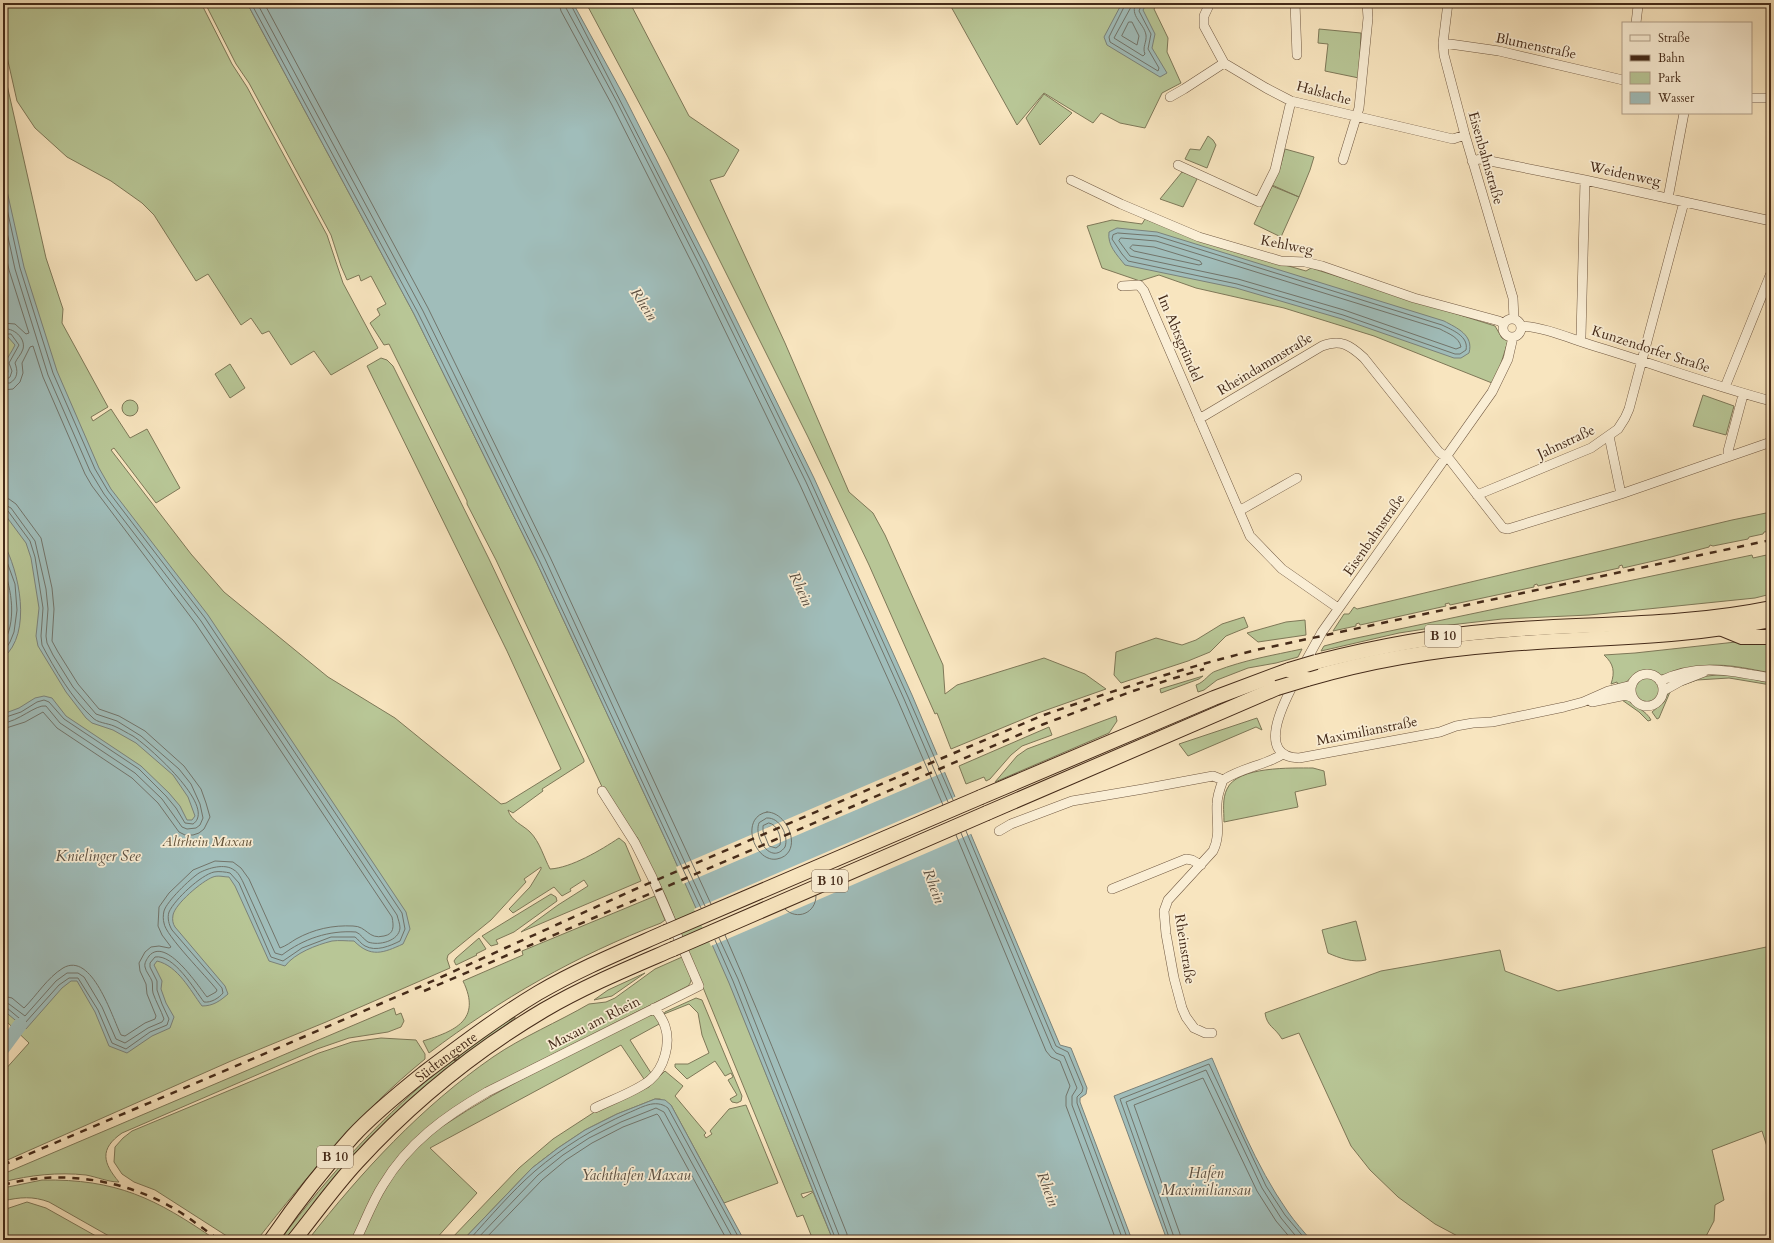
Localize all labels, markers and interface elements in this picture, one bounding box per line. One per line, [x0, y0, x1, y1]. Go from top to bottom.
legend [1622, 22, 1752, 114]
street label: Blumenstraße [1494, 28, 1578, 64]
text: Straße [1658, 30, 1690, 46]
text: Bahn [1658, 50, 1685, 66]
text: Park [1658, 70, 1682, 86]
street label: Halslache [1294, 77, 1354, 109]
text: Wasser [1657, 90, 1695, 106]
street label: Eisenbahnstraße [1464, 109, 1508, 207]
street label: Weidenweg [1586, 157, 1663, 191]
street label: Kehlweg [1259, 231, 1315, 259]
water label: Rhein [626, 284, 662, 325]
street label: Im Abtsgründel [1153, 292, 1207, 385]
street label: Kunzendorfer Straße [1589, 321, 1713, 377]
street label: Rheindammstraße [1214, 328, 1316, 400]
street label: Jahnstraße [1532, 420, 1598, 464]
street label: Eisenbahnstraße [1339, 490, 1409, 580]
water label: Rhein [784, 569, 818, 610]
road number: B 10 [1425, 625, 1461, 647]
street label: Maximilianstraße [1315, 712, 1419, 750]
park label: Altrhein Maxau [161, 832, 252, 851]
water label: Knielinger See [56, 846, 141, 866]
water label: Rhein [918, 866, 950, 907]
road number: B 10 [812, 870, 848, 892]
street label: Rheinstraße [1170, 913, 1200, 985]
street label: Maxau am Rhein [545, 992, 643, 1054]
street label: Südtangente [411, 1027, 481, 1086]
road number: B 10 [317, 1146, 353, 1168]
water label: Hafen Maximiliansau [1161, 1163, 1251, 1200]
water label: Yachthafen Maxau [581, 1165, 691, 1185]
water label: Rhein [1032, 1169, 1064, 1210]

